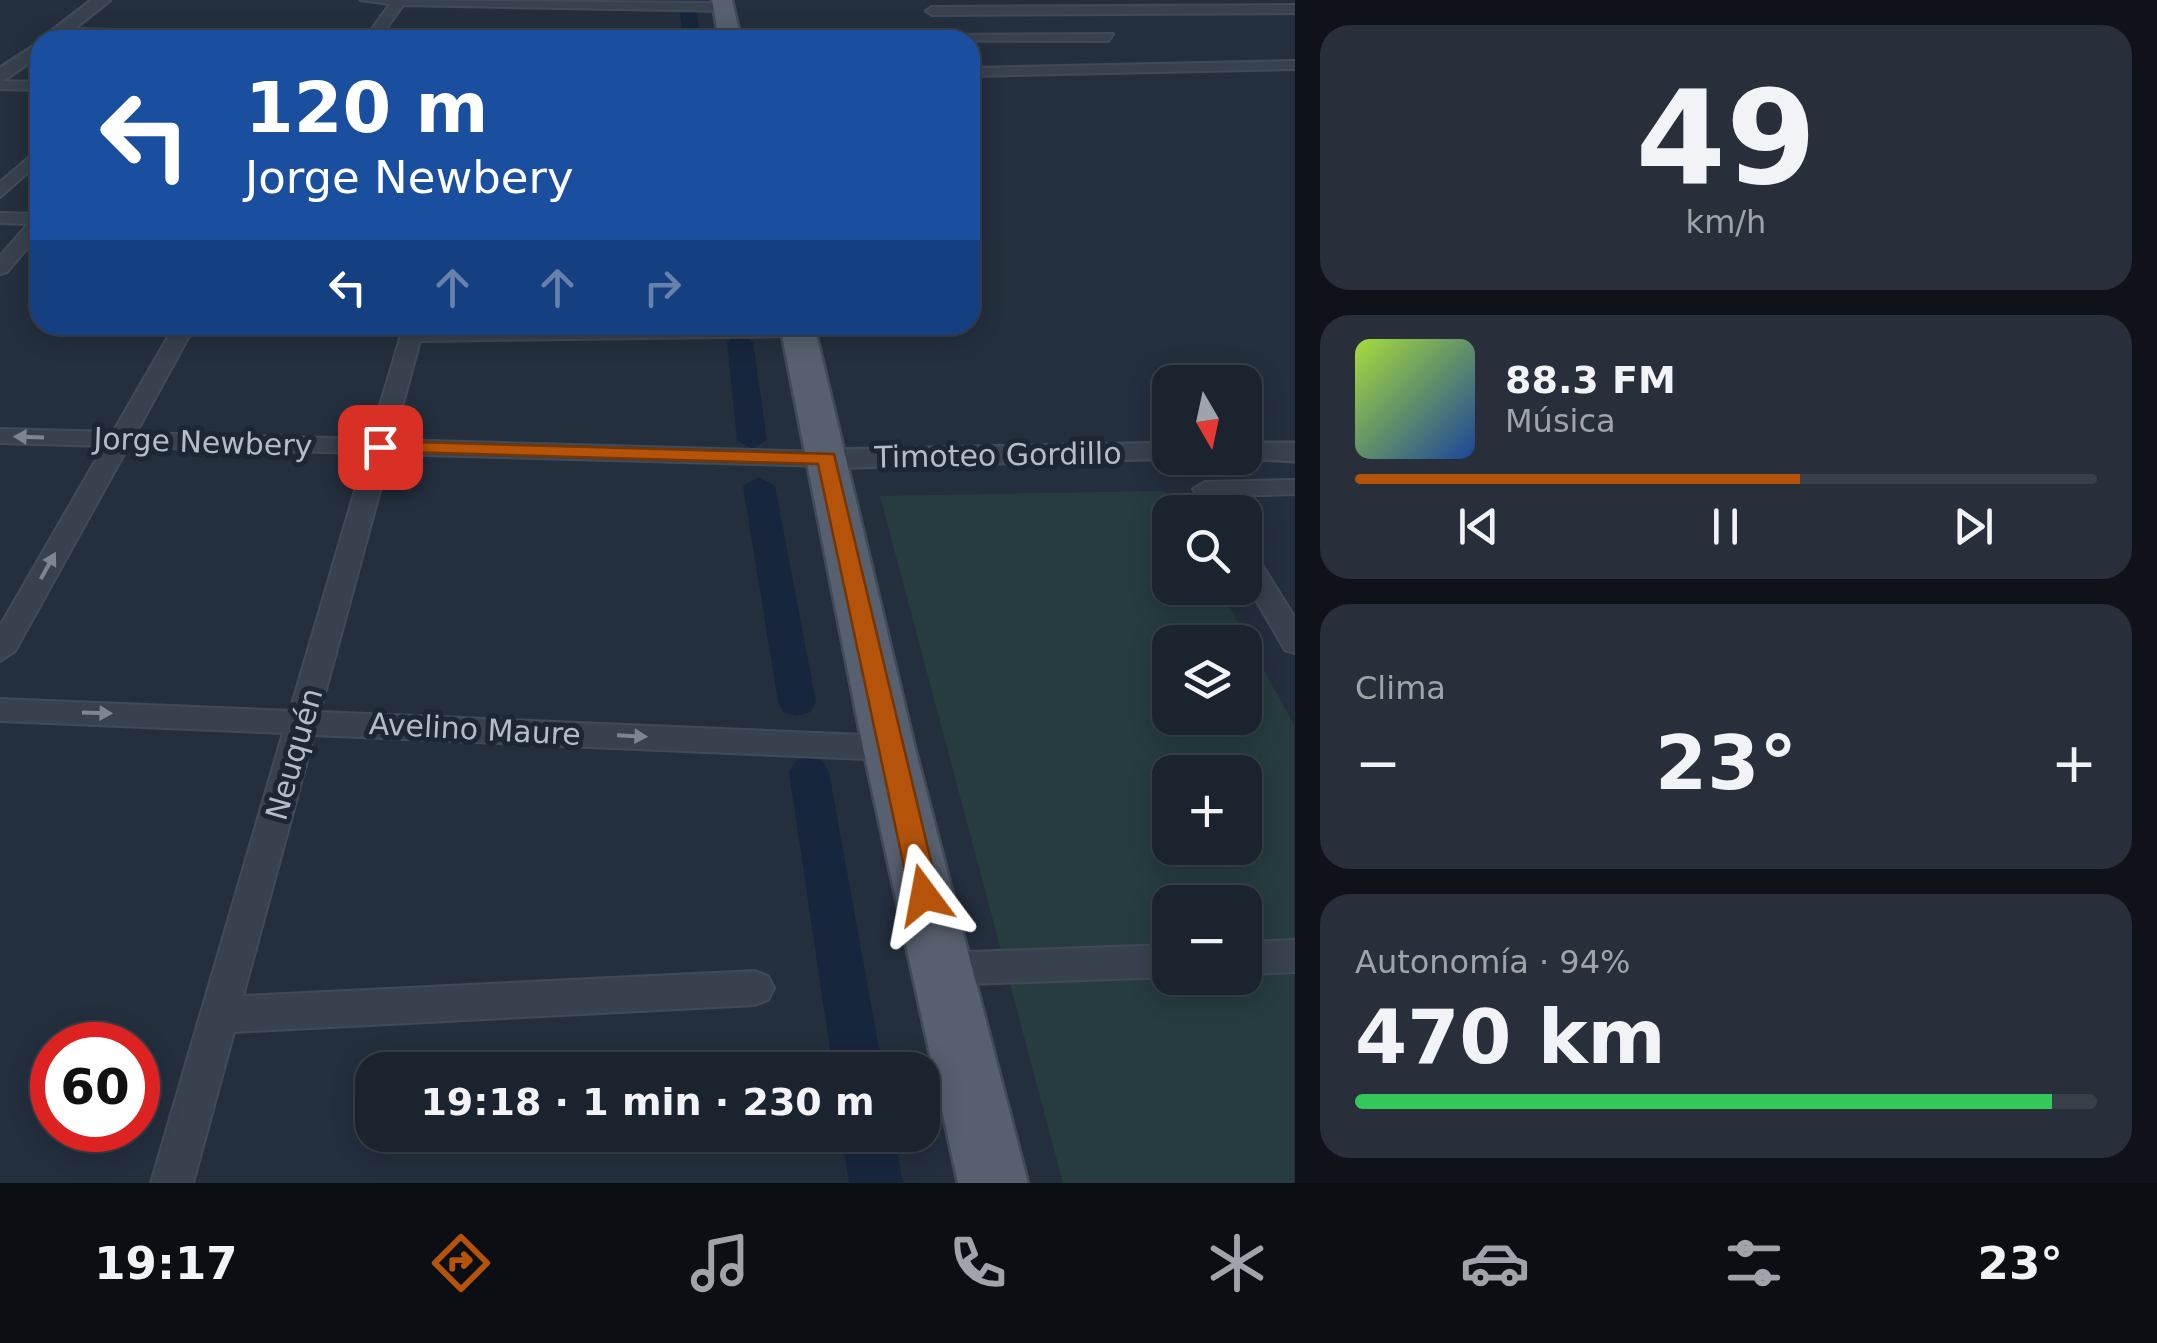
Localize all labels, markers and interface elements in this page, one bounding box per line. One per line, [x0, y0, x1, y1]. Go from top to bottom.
text: 49 [1636, 62, 1816, 214]
text: 120 m [245, 67, 488, 149]
icon: left [80, 70, 210, 200]
text: Jorge Newbery [245, 151, 574, 204]
text: km/h [1686, 203, 1766, 241]
icon: left [320, 260, 375, 315]
icon: ahead [425, 260, 480, 315]
icon: ahead [530, 260, 585, 315]
icon: right [635, 260, 690, 315]
text: 88.3 FM [1505, 358, 1676, 402]
north arrow [1152, 365, 1262, 475]
map controls [1152, 365, 1262, 995]
text: Música [1505, 402, 1616, 440]
pin [338, 405, 423, 490]
icon: arrive [353, 420, 408, 475]
street label: Jorge Newbery [91, 421, 313, 463]
one-way arrow [13, 429, 45, 445]
street label: Timoteo Gordillo [873, 435, 1122, 475]
button: search [1152, 495, 1262, 605]
icon: previous [1451, 499, 1506, 554]
icon: pause [1698, 499, 1753, 554]
icon: next [1946, 499, 2001, 554]
one-way arrow [39, 552, 56, 581]
button: layers [1152, 625, 1262, 735]
text: Clima [1355, 669, 1446, 707]
street label: Neuquén [259, 684, 329, 824]
one-way arrow [82, 706, 114, 722]
street label: Avelino Maure [368, 706, 582, 752]
text: 23° [1655, 719, 1797, 807]
one-way arrow [616, 728, 648, 744]
text: − [1355, 731, 1401, 795]
text: + [2051, 731, 2097, 795]
button: + [1152, 755, 1262, 865]
position arrow [872, 843, 976, 947]
button: − [1152, 885, 1262, 995]
text: Autonomía · 94% [1355, 943, 1630, 981]
text: 470 km [1355, 993, 1666, 1081]
speed limit sign: 60 [30, 1022, 160, 1152]
text: 19:18 · 1 min · 230 m [420, 1080, 875, 1124]
icon: directions [426, 1228, 496, 1298]
icon: music [685, 1228, 755, 1298]
icon: phone [943, 1228, 1013, 1298]
icon: climate [1202, 1228, 1272, 1298]
icon: car [1460, 1228, 1530, 1298]
icon: filters [1719, 1228, 1789, 1298]
text: 19:17 [94, 1237, 238, 1290]
text: 23° [1978, 1237, 2063, 1290]

